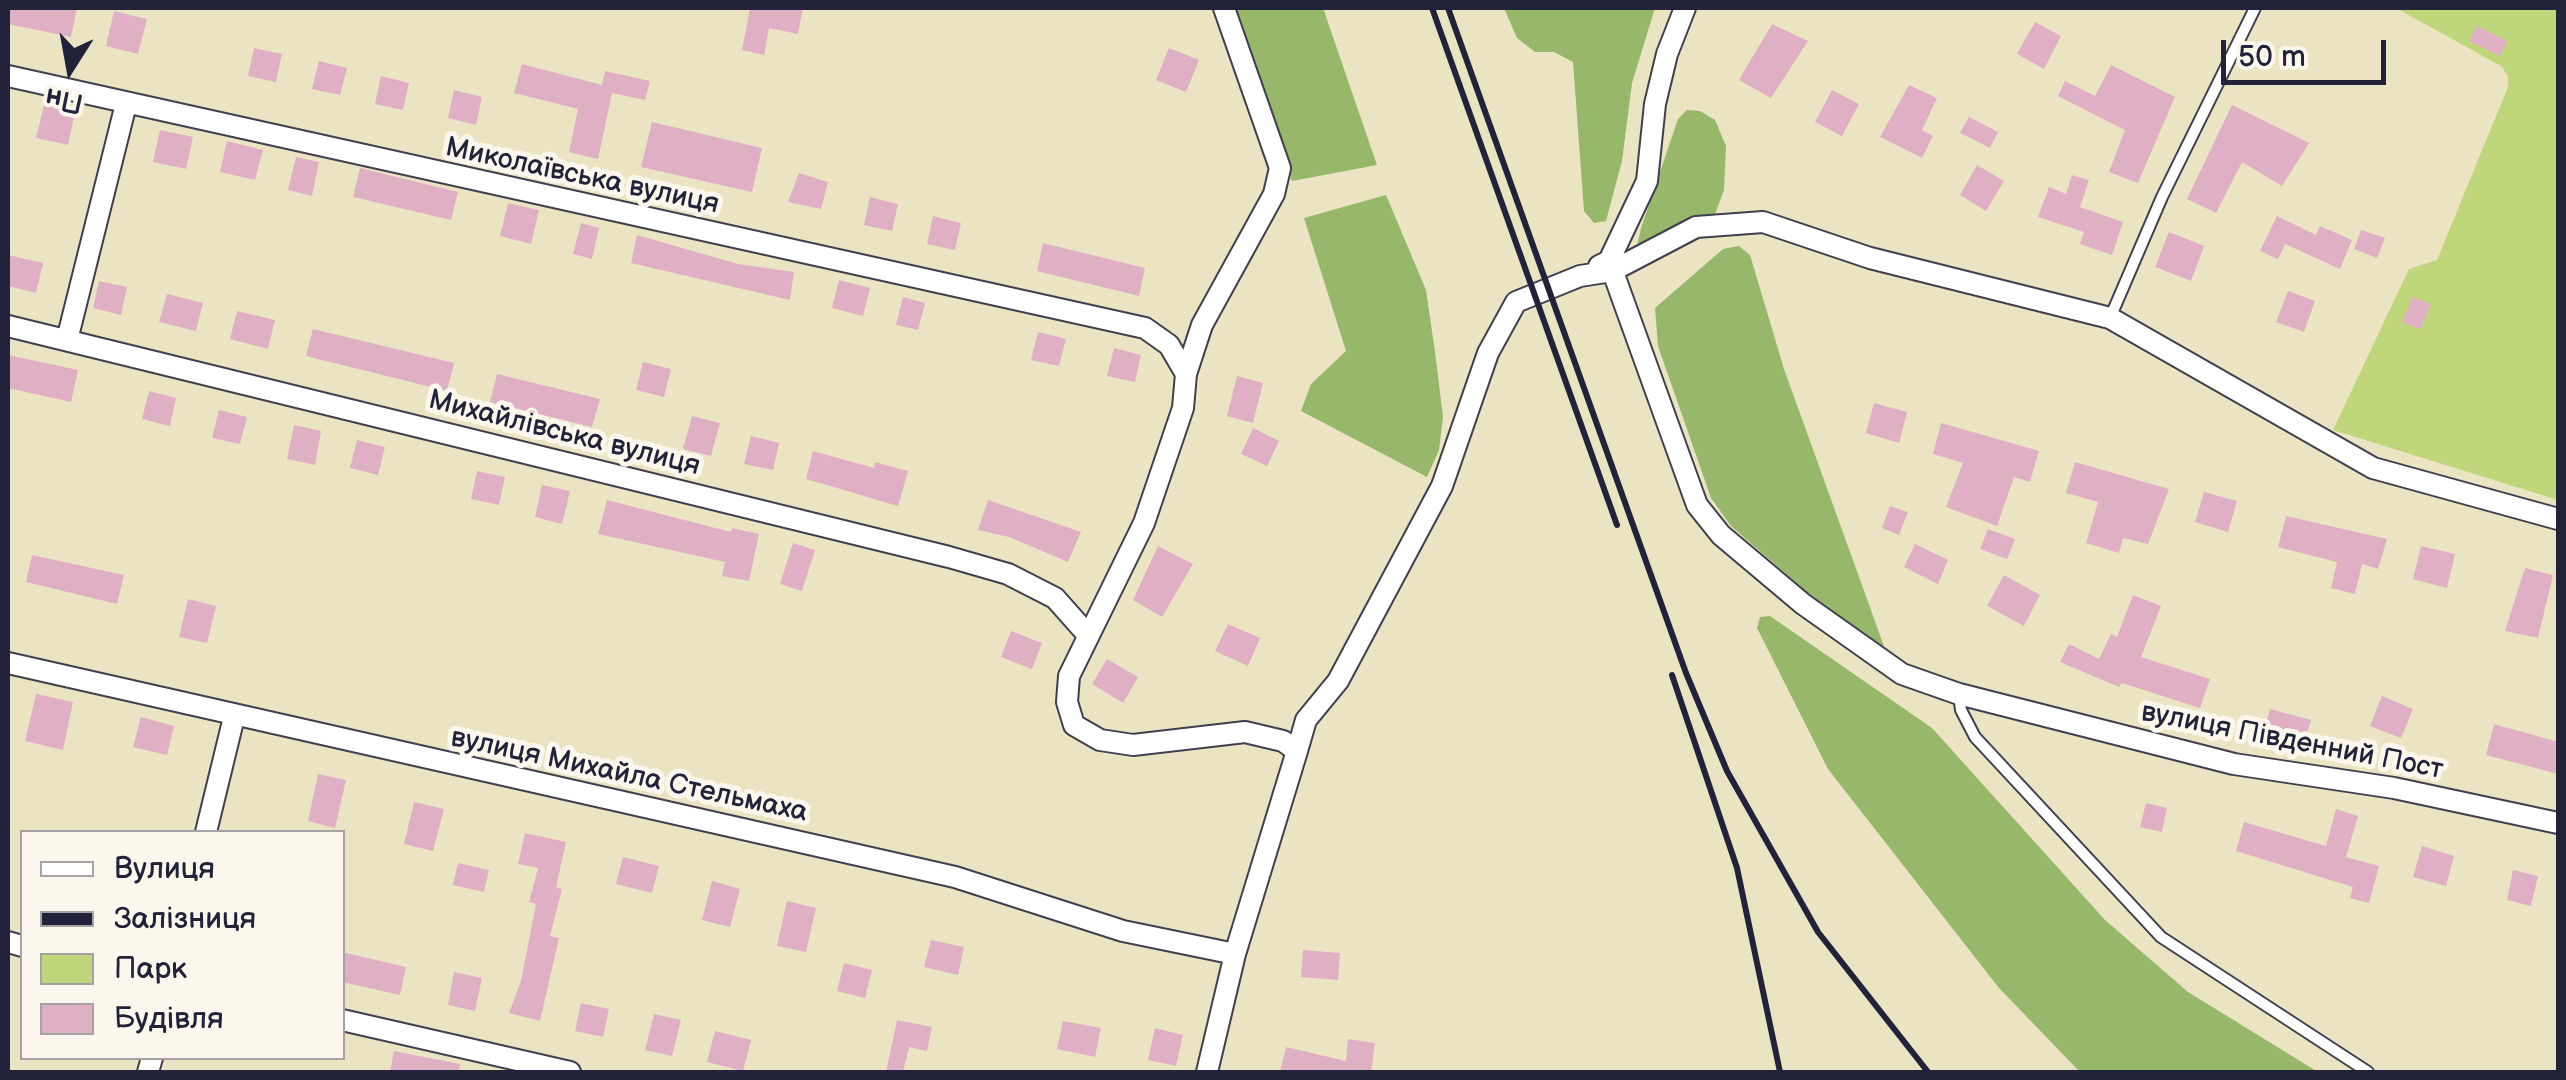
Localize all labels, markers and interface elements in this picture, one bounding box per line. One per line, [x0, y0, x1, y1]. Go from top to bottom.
north arrow [20, 20, 120, 120]
scale bar [2226, 20, 2391, 82]
text: 50 m [2238, 39, 2306, 75]
text: Пн [43, 80, 86, 120]
street label: Миколаївська вулиця [442, 132, 722, 222]
street label: Михайлівська вулиця [425, 384, 703, 484]
street label: вулиця Південний Пост [2138, 696, 2446, 788]
street label: вулиця Михайла Стельмаха [448, 722, 810, 830]
legend [20, 830, 345, 1060]
text: Вулиця [114, 851, 215, 887]
text: Залізниця [114, 901, 256, 937]
text: Парк [114, 951, 187, 987]
text: Будівля [114, 1001, 224, 1037]

